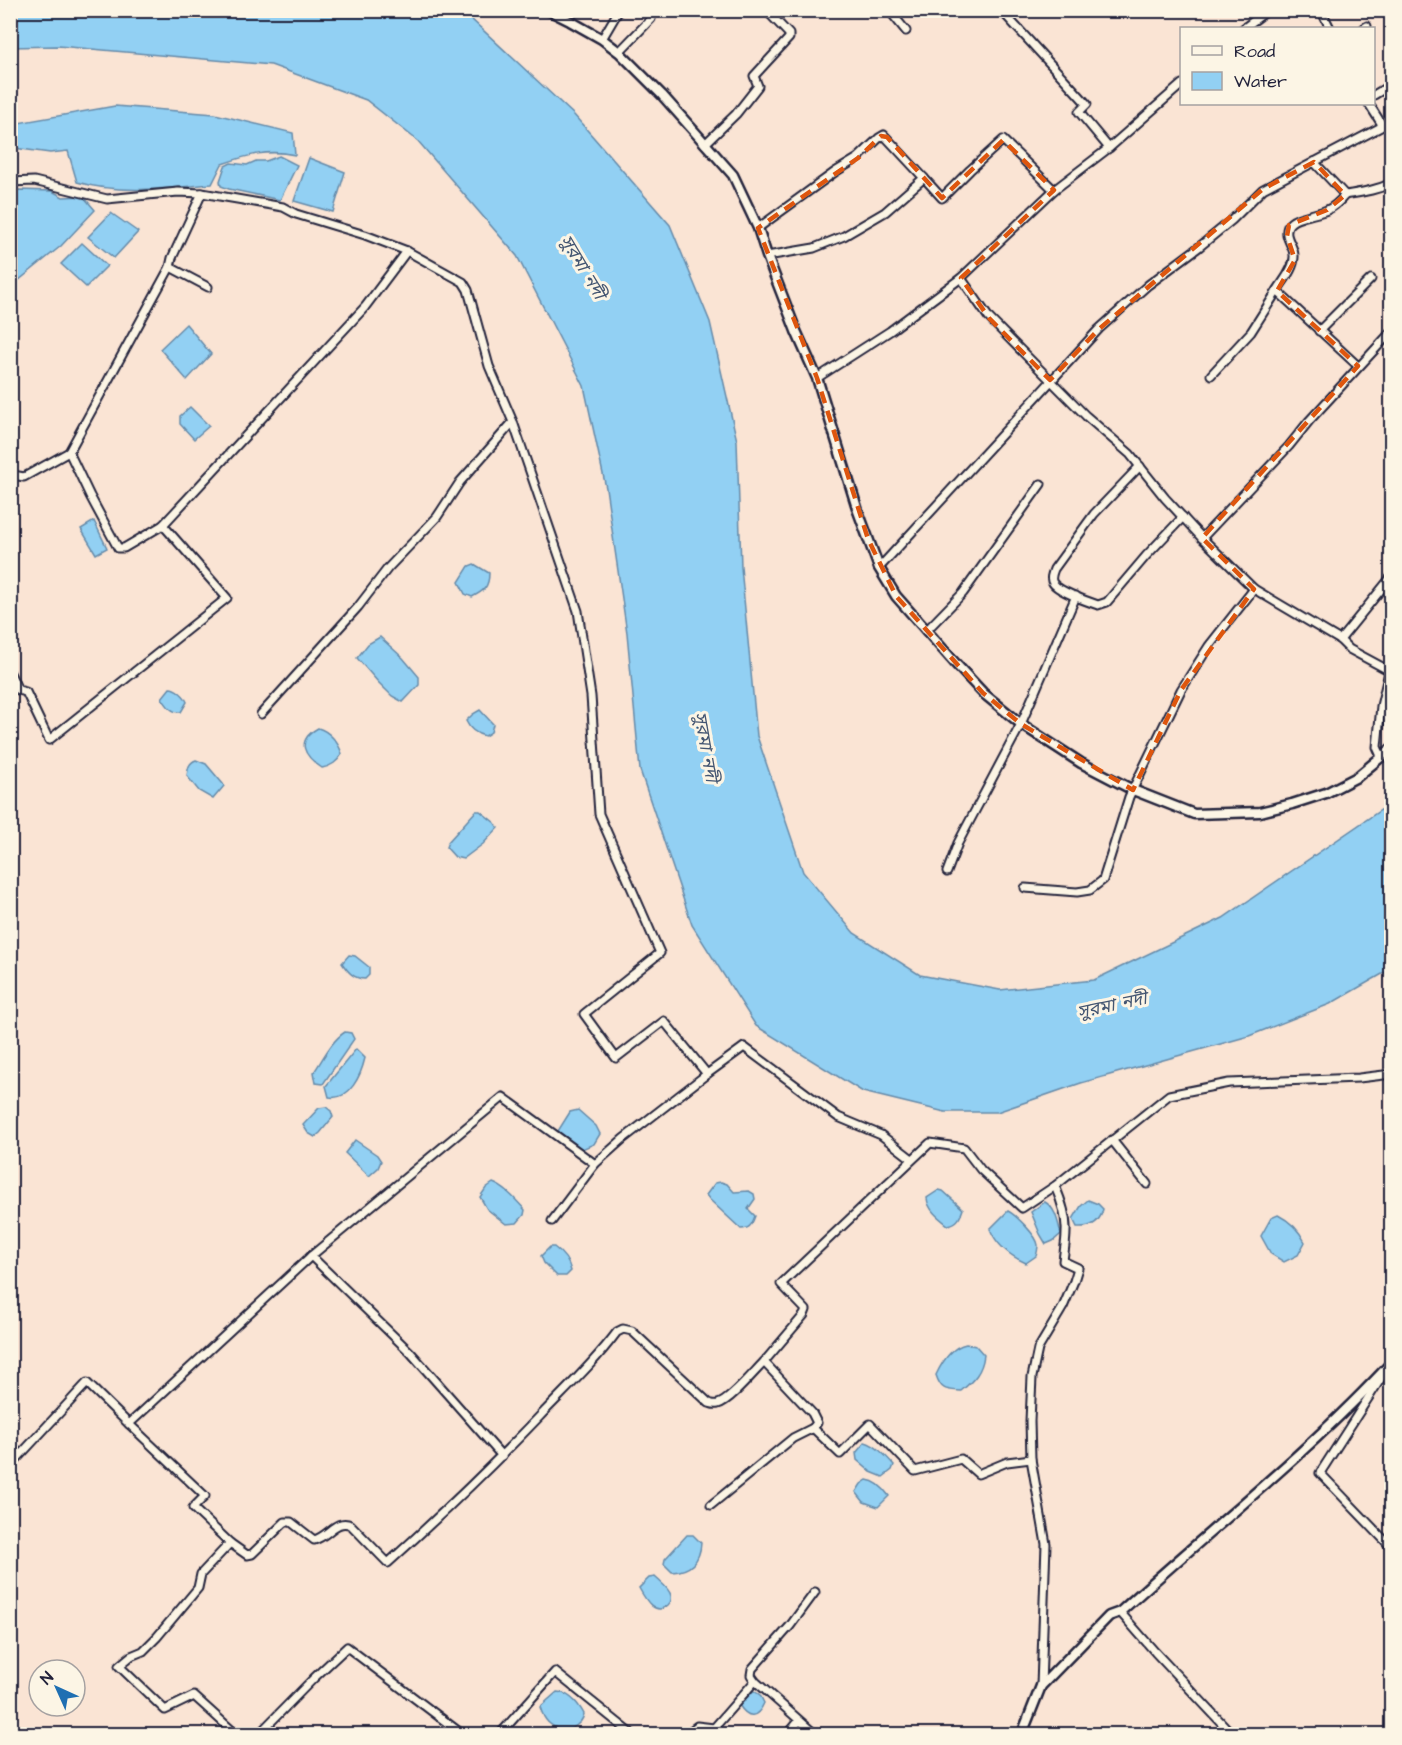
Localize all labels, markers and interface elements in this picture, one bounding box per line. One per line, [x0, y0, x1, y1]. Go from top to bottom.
legend [1180, 27, 1375, 105]
text: Road [1234, 39, 1275, 64]
text: Water [1234, 69, 1287, 94]
water label: সুরমা নদী [554, 231, 613, 307]
water label: সুরমা নদী [687, 710, 724, 787]
water label: সুরমা নদী [1075, 985, 1152, 1025]
north arrow [27, 1658, 87, 1718]
text: N [36, 1667, 58, 1689]

